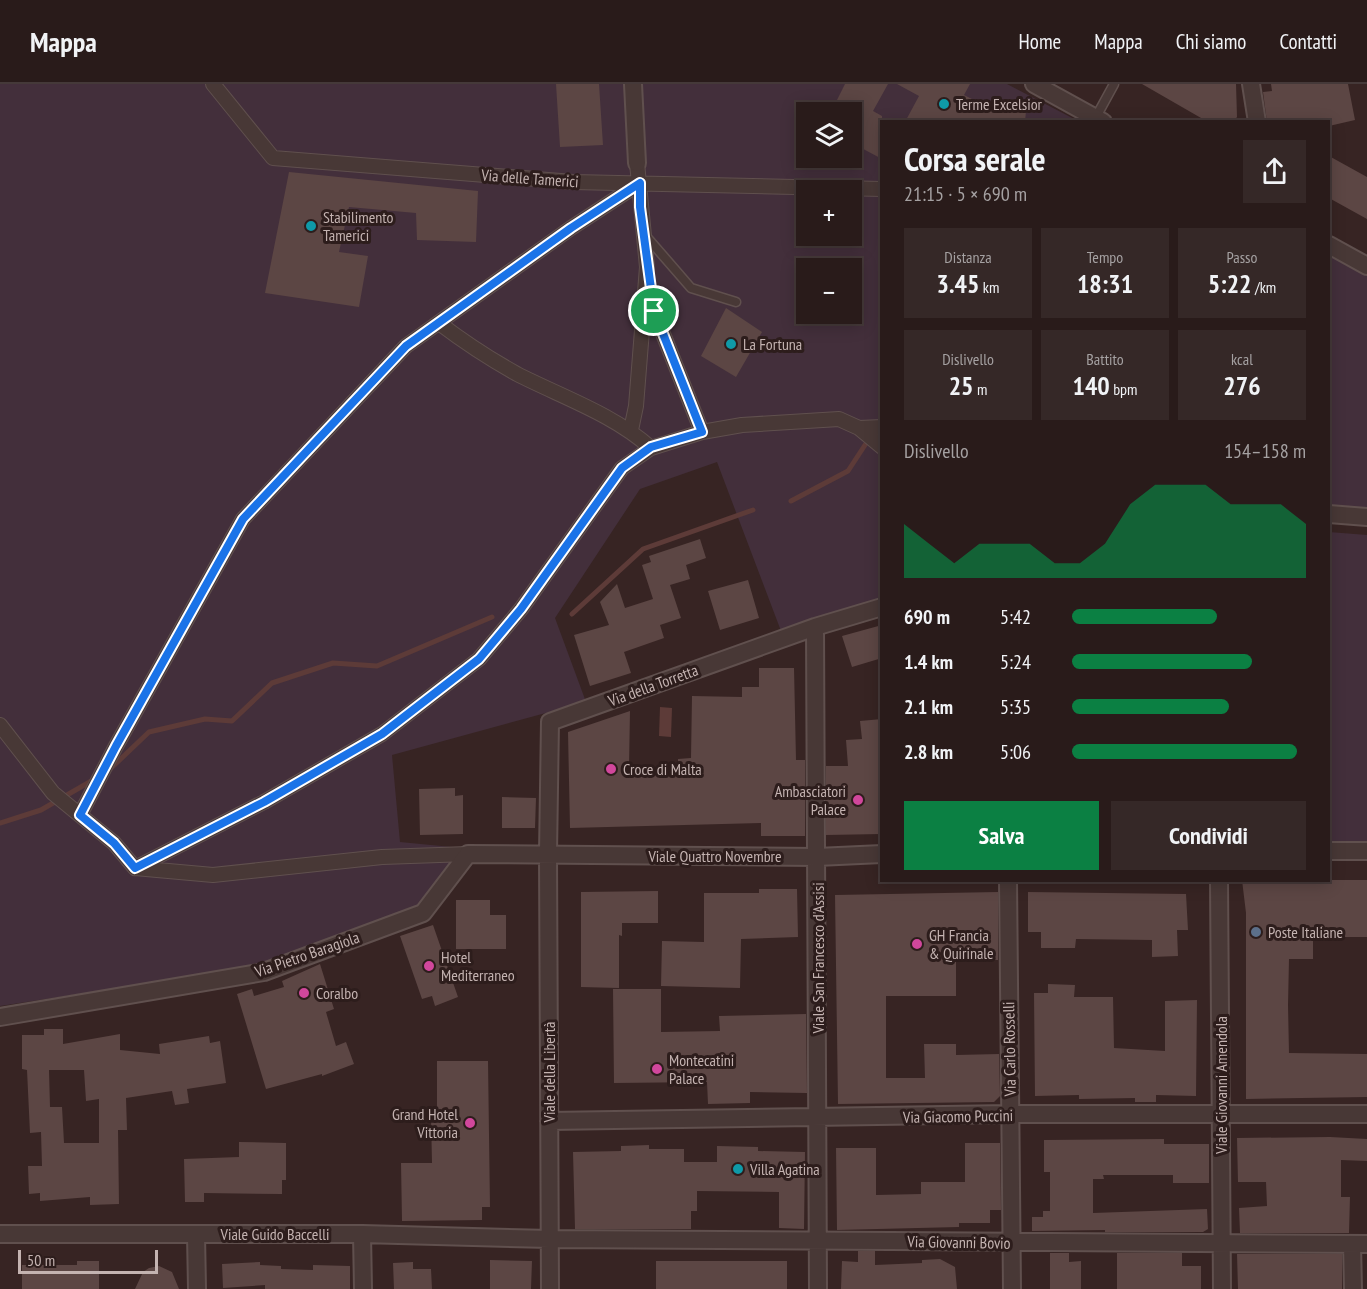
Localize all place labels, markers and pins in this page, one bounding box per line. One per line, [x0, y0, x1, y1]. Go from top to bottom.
place label: Terme Excelsior [956, 94, 1043, 114]
marker: Terme Excelsior [937, 97, 951, 111]
place label: Stabilimento Tamerici [323, 207, 394, 245]
marker: Stabilimento Tamerici [304, 219, 318, 233]
pin [628, 285, 679, 336]
place label: La Fortuna [743, 334, 802, 354]
marker: La Fortuna [724, 337, 738, 351]
place label: Croce di Malta [623, 759, 702, 779]
marker: Croce di Malta [604, 762, 618, 776]
place label: Ambasciatori Palace [775, 781, 846, 819]
marker: Ambasciatori Palace [851, 793, 865, 807]
place label: Poste Italiane [1268, 922, 1343, 942]
place label: GH Francia & Quirinale [929, 925, 994, 963]
marker: Poste Italiane [1249, 925, 1263, 939]
marker: GH Francia & Quirinale [910, 937, 924, 951]
place label: Hotel Mediterraneo [441, 947, 515, 985]
marker: Hotel Mediterraneo [422, 959, 436, 973]
place label: Coralbo [316, 983, 358, 1003]
marker: Coralbo [297, 986, 311, 1000]
place label: Montecatini Palace [669, 1050, 734, 1088]
marker: Montecatini Palace [650, 1062, 664, 1076]
place label: Grand Hotel Vittoria [392, 1104, 458, 1142]
marker: Grand Hotel Vittoria [463, 1116, 477, 1130]
place label: Villa Agatina [749, 1159, 820, 1179]
marker: Villa Agatina [731, 1162, 745, 1176]

